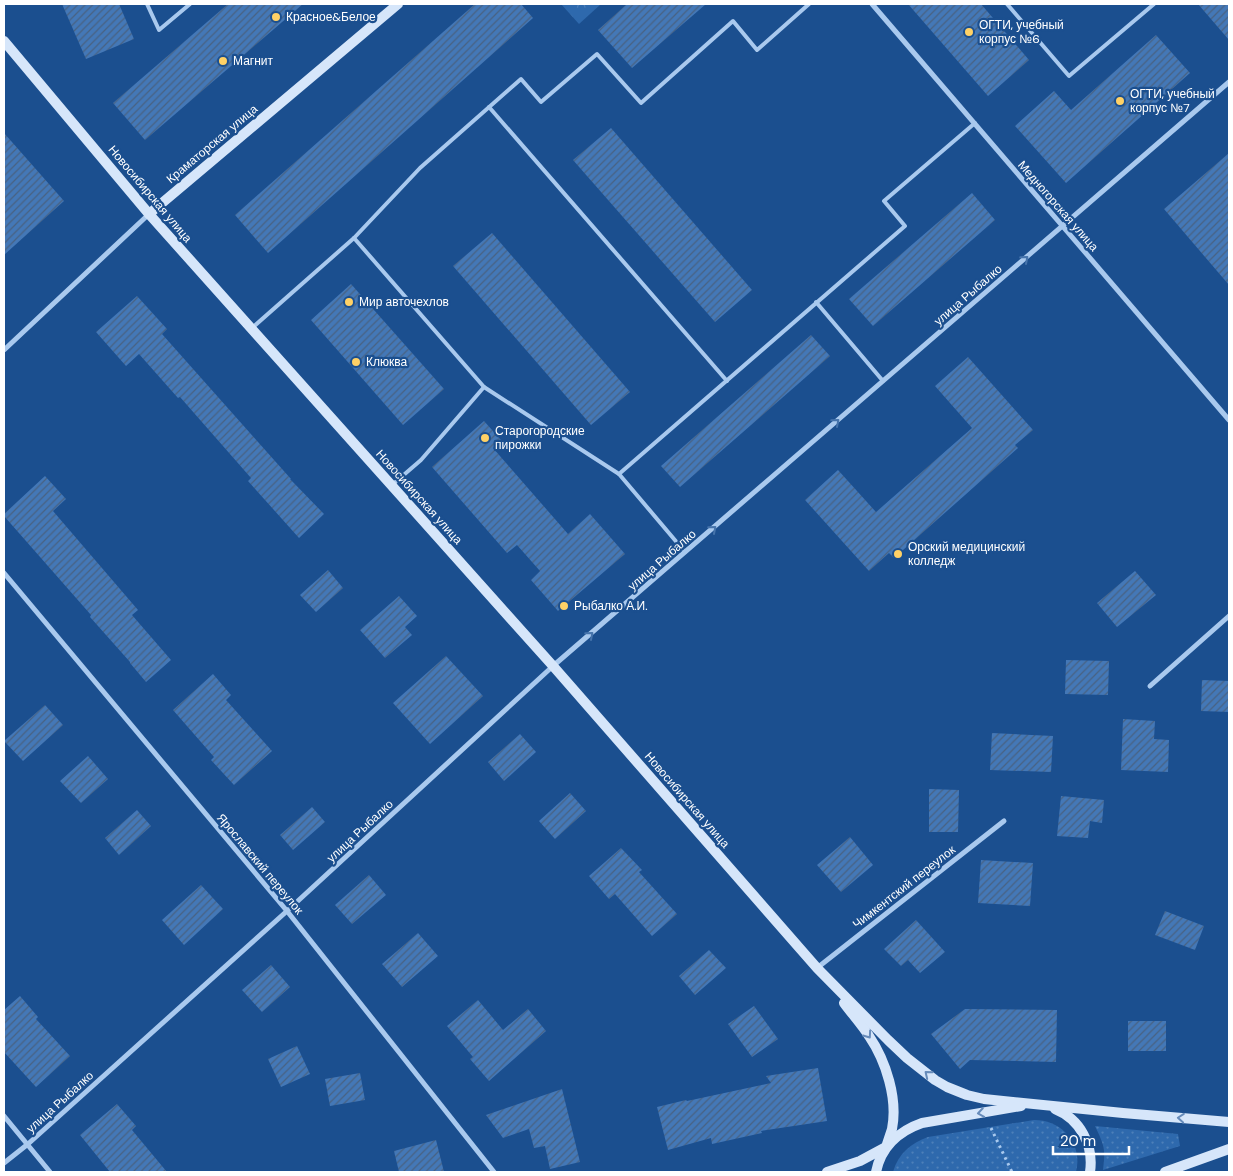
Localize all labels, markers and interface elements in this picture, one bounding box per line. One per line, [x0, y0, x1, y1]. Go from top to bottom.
place label: Красное&Белое [286, 9, 376, 25]
marker: Красное&Белое [270, 11, 282, 23]
place label: ОГТИ, учебный корпус №6 [979, 17, 1064, 47]
marker: ОГТИ, учебный корпус №6 [963, 26, 975, 38]
place label: Магнит [233, 53, 274, 69]
marker: Магнит [217, 55, 229, 67]
place label: ОГТИ, учебный корпус №7 [1130, 86, 1215, 116]
marker: ОГТИ, учебный корпус №7 [1114, 95, 1126, 107]
street label: Краматорская улица [163, 101, 261, 187]
street label: Новосибирская улица [105, 142, 196, 246]
street label: Медногорская улица [1014, 157, 1102, 255]
one-way arrow [1019, 256, 1028, 264]
street label: улица Рыбалко [931, 261, 1006, 329]
place label: Мир авточехлов [359, 294, 449, 310]
marker: Мир авточехлов [343, 296, 355, 308]
place label: Клюква [366, 354, 407, 370]
marker: Клюква [350, 356, 362, 368]
one-way arrow [830, 419, 839, 428]
place label: Старогородские пирожки [495, 423, 585, 453]
marker: Старогородские пирожки [479, 432, 491, 444]
street label: Новосибирская улица [372, 446, 466, 548]
street label: улица Рыбалко [625, 526, 700, 594]
one-way arrow [707, 526, 716, 534]
place label: Орский медицинский колледж [908, 539, 1025, 569]
marker: Орский медицинский колледж [892, 548, 904, 560]
place label: Рыбалко А.И. [574, 598, 648, 614]
marker: Рыбалко А.И. [558, 600, 570, 612]
one-way arrow [584, 632, 593, 640]
street label: Новосибирская улица [641, 749, 733, 852]
street label: улица Рыбалко [323, 796, 397, 866]
street label: Ярославский переулок [213, 810, 307, 918]
street label: Чимкентский переулок [849, 841, 959, 932]
one-way arrow [862, 1029, 871, 1039]
street label: улица Рыбалко [23, 1067, 97, 1136]
one-way arrow [924, 1070, 933, 1079]
one-way arrow [977, 1107, 985, 1118]
one-way arrow [1176, 1112, 1184, 1123]
scale bar [1053, 1124, 1129, 1156]
text: 20 m [1060, 1131, 1096, 1151]

